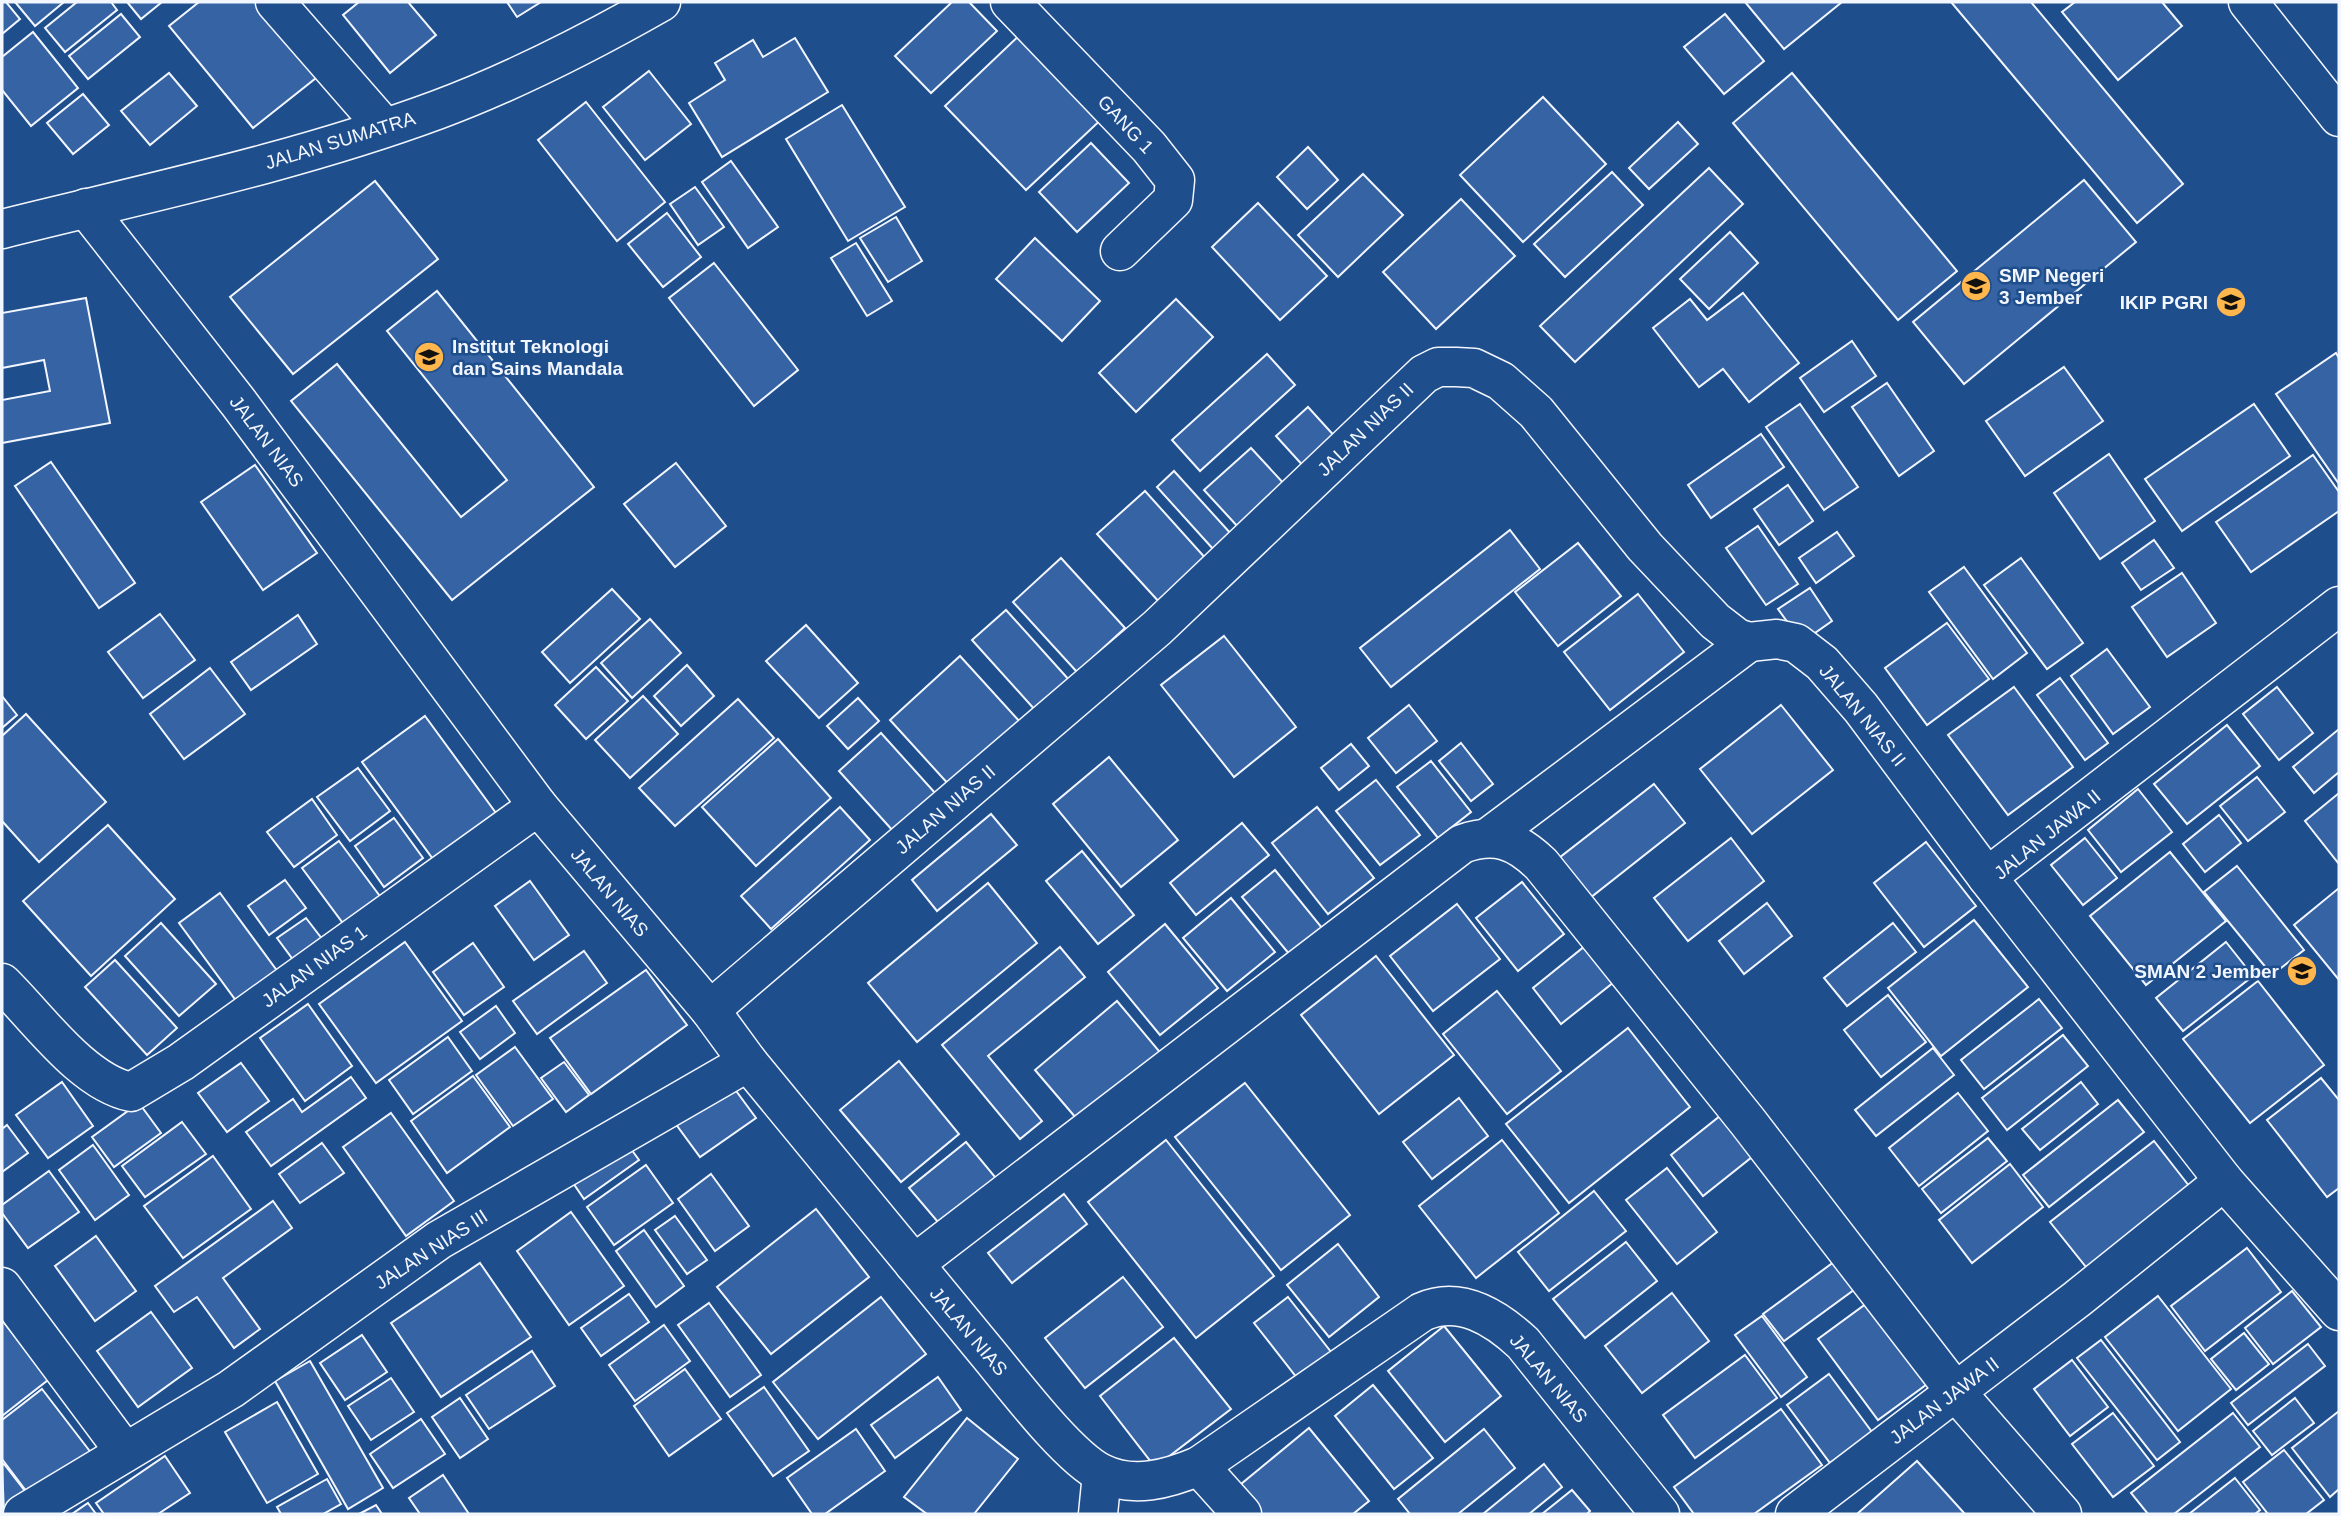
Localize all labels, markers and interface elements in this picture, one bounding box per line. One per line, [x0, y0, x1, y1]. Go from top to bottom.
street label: GANG 1 [1093, 91, 1158, 158]
street label: JALAN SUMATRA [263, 108, 418, 173]
place label: SMP Negeri 3 Jember [1999, 265, 2104, 308]
school or university icon: SMP Negeri 3 Jember [1959, 269, 1993, 303]
school or university icon: IKIP PGRI [2214, 285, 2248, 319]
place label: IKIP PGRI [2120, 292, 2208, 313]
place label: Institut Teknologi dan Sains Mandala [452, 336, 623, 379]
school or university icon: Institut Teknologi dan Sains Mandala [412, 340, 446, 374]
street label: JALAN NIAS II [1313, 379, 1417, 480]
street label: JALAN NIAS [225, 392, 308, 491]
street label: JALAN NIAS II [1815, 660, 1910, 770]
street label: JALAN NIAS II [891, 761, 999, 858]
street label: JALAN JAWA II [1990, 785, 2105, 884]
street label: JALAN NIAS [567, 844, 653, 941]
street label: JALAN NIAS 1 [258, 921, 371, 1012]
school or university icon: SMAN 2 Jember [2285, 954, 2319, 988]
place label: SMAN 2 Jember [2134, 961, 2280, 982]
street label: JALAN NIAS III [371, 1205, 491, 1294]
street label: JALAN NIAS [926, 1283, 1012, 1380]
street label: JALAN NIAS [1506, 1330, 1592, 1427]
street label: JALAN JAWA II [1886, 1353, 2003, 1448]

